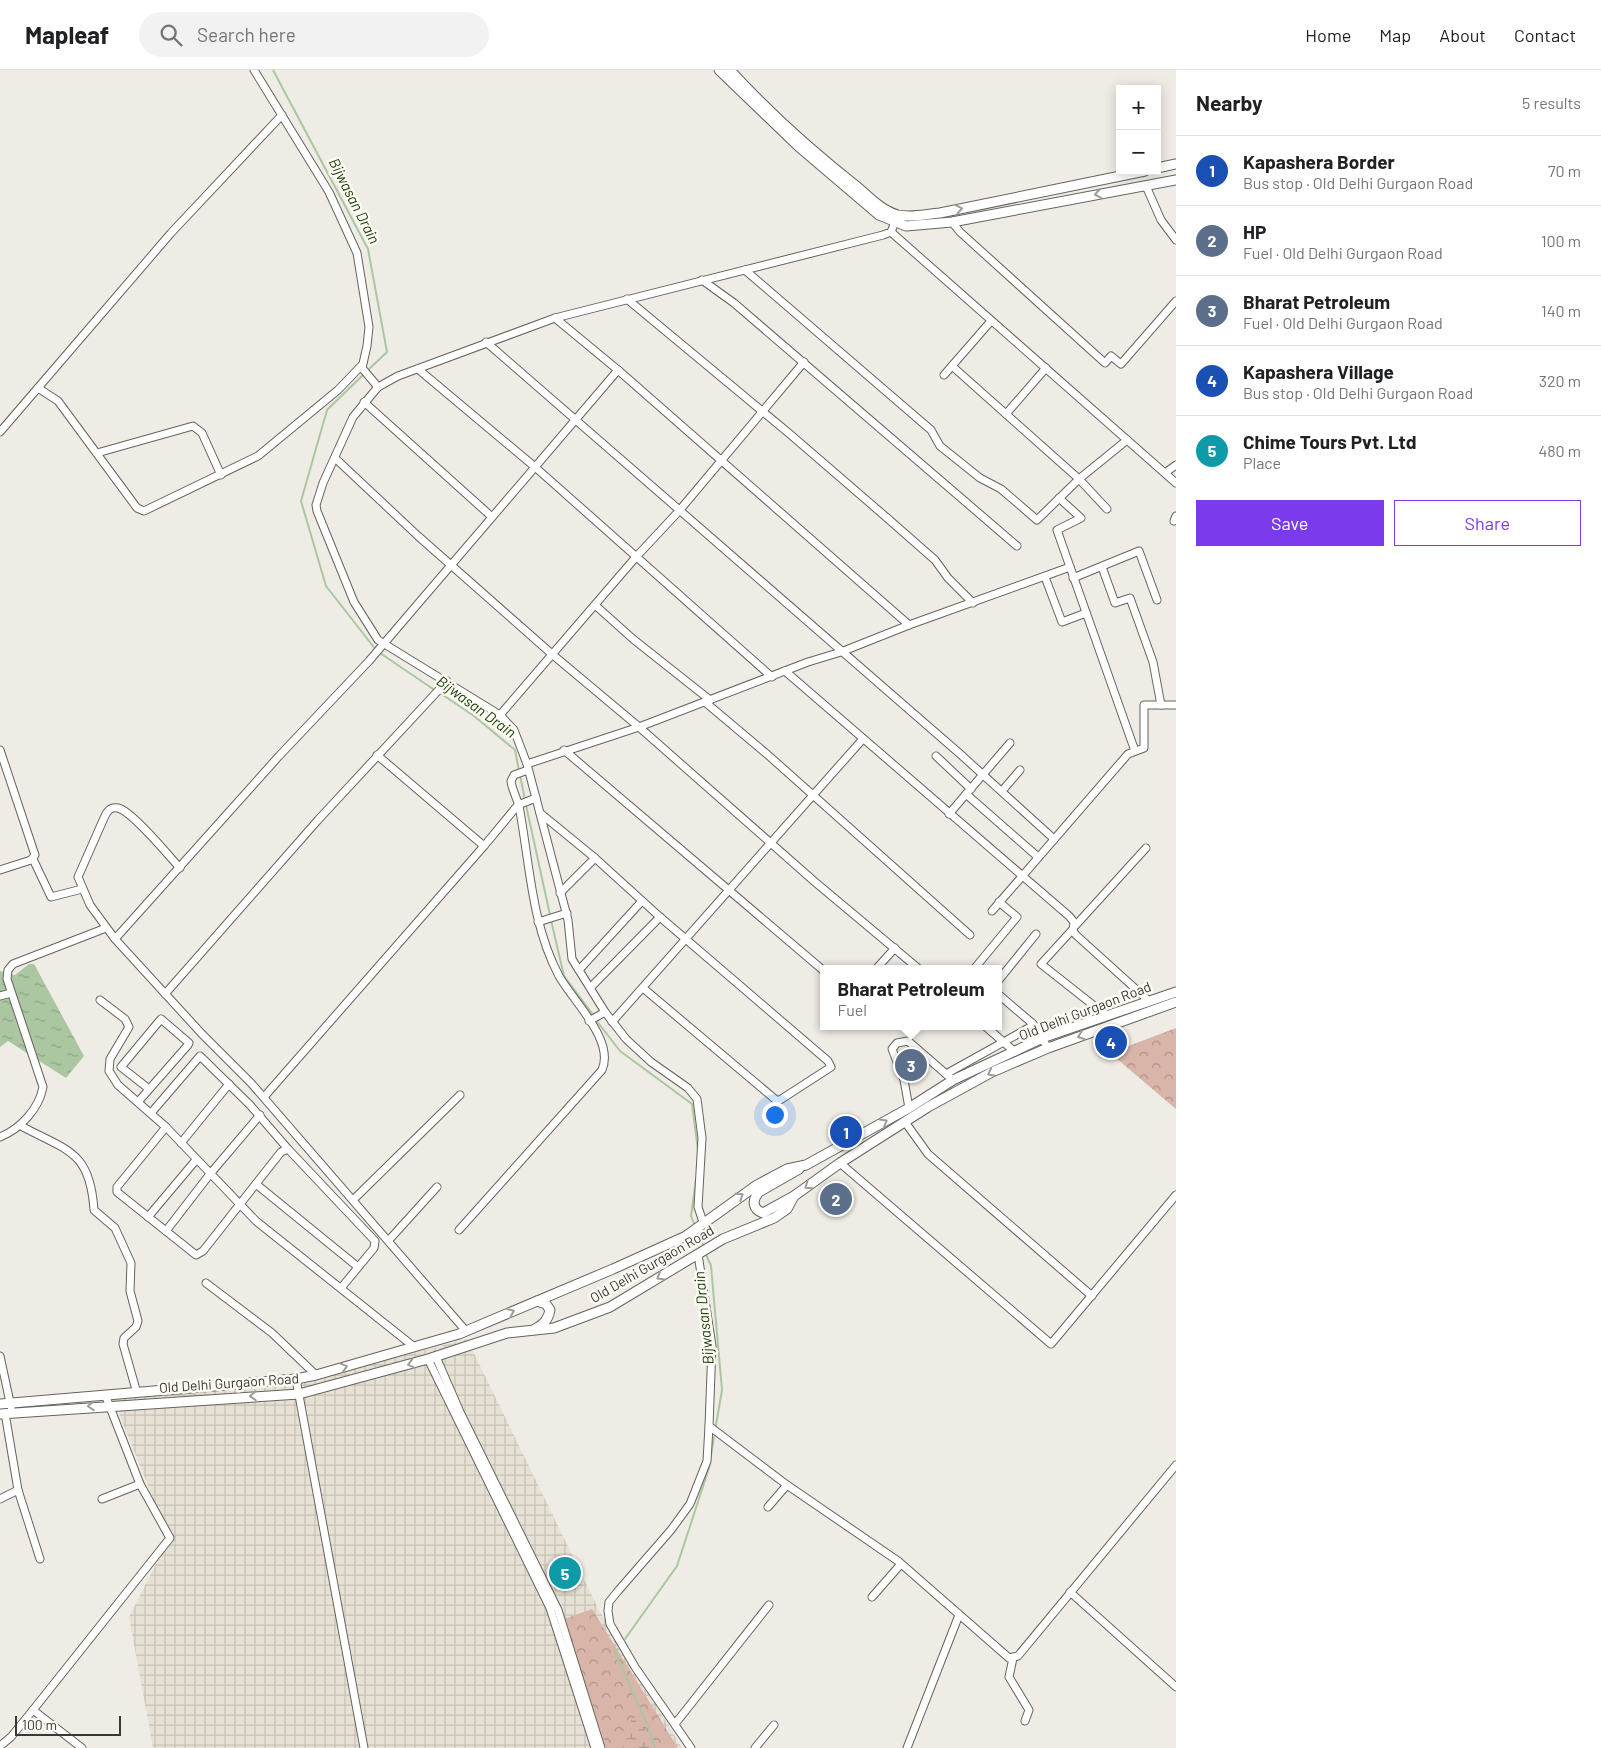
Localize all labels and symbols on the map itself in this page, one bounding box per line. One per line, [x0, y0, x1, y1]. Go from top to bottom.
water label: Bijwasan Drain [326, 155, 384, 247]
one-way arrow [1093, 189, 1102, 199]
one-way arrow [955, 204, 964, 215]
water label: Bijwasan Drain [433, 671, 520, 741]
street label: Old Delhi Gurgaon Road [1016, 977, 1153, 1044]
pin: 4 [1095, 1023, 1127, 1061]
one-way arrow [1077, 1030, 1085, 1040]
pin: 3 [895, 1046, 927, 1084]
one-way arrow [987, 1067, 996, 1077]
your location [762, 1102, 788, 1128]
pin: 1 [830, 1113, 862, 1151]
one-way arrow [878, 1119, 887, 1129]
one-way arrow [804, 1180, 814, 1189]
pin: 2 [820, 1180, 852, 1218]
one-way arrow [734, 1192, 743, 1202]
street label: Old Delhi Gurgaon Road [587, 1221, 717, 1306]
water label: Bijwasan Drain [689, 1270, 717, 1366]
one-way arrow [657, 1271, 666, 1281]
one-way arrow [506, 1307, 515, 1318]
one-way arrow [408, 1358, 416, 1368]
one-way arrow [339, 1362, 347, 1372]
street label: Old Delhi Gurgaon Road [158, 1369, 300, 1396]
one-way arrow [249, 1391, 257, 1402]
one-way arrow [86, 1401, 94, 1412]
pin: 5 [549, 1554, 581, 1592]
scale bar [15, 1713, 121, 1736]

